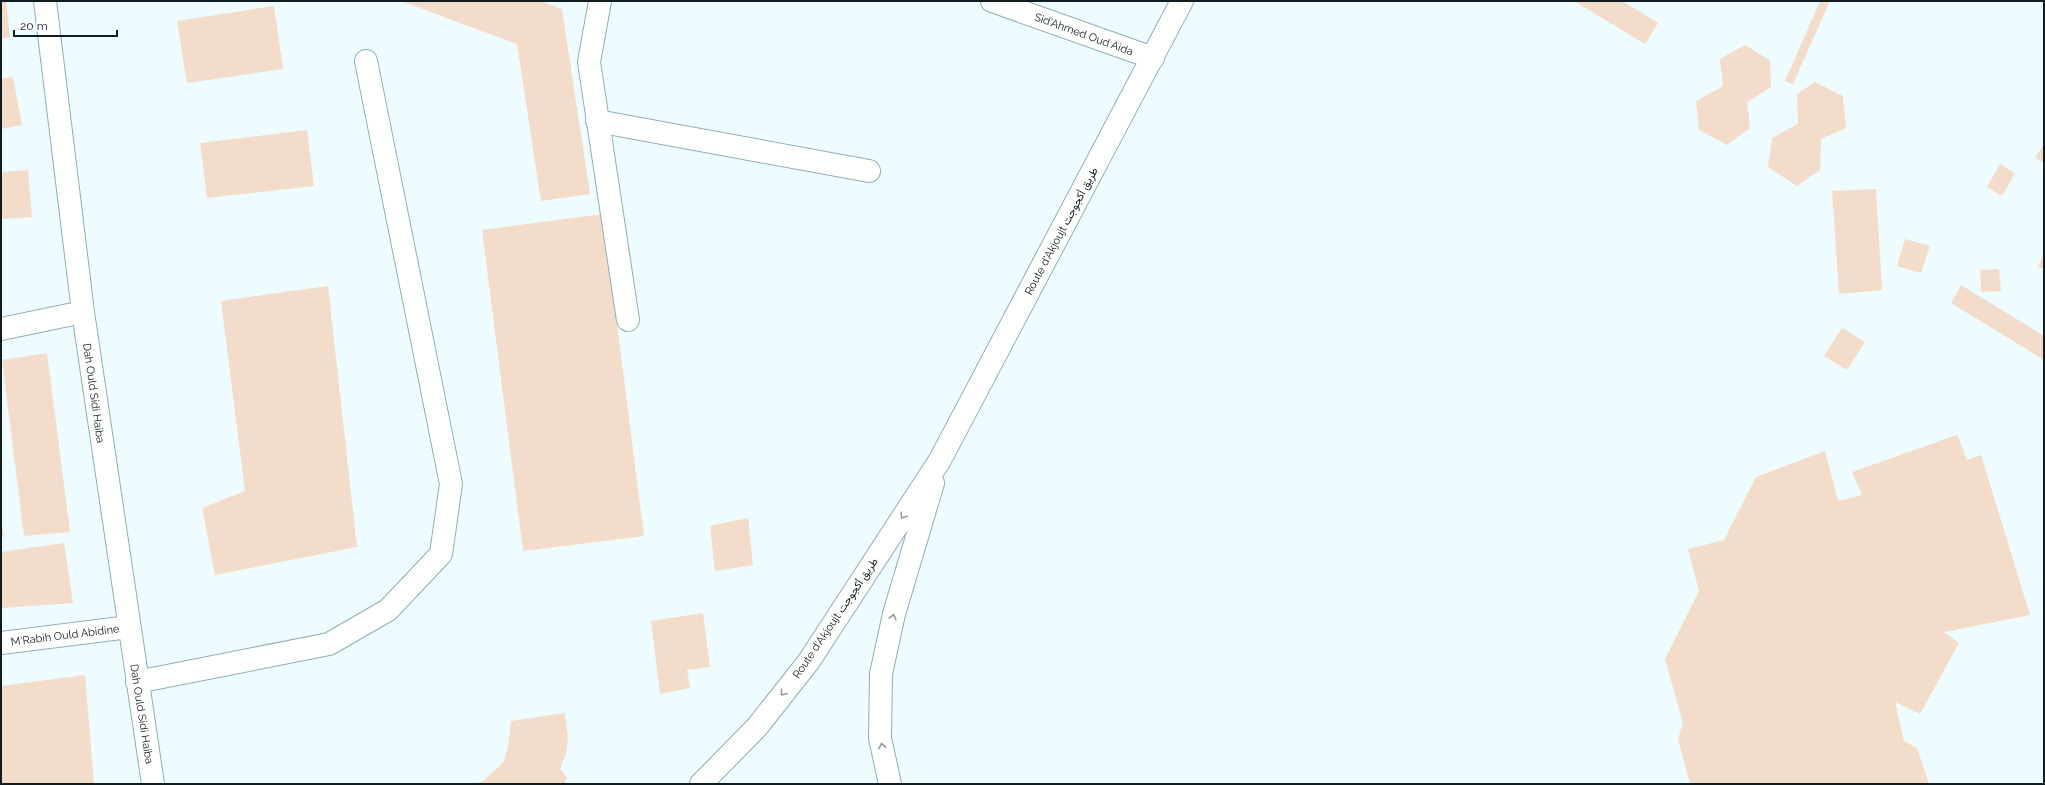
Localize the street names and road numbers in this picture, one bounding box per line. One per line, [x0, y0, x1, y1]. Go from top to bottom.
street label: Sid'Ahmed Oud Aida [1033, 11, 1135, 58]
street label: Route d'Akjoujt طريق أكجوجت [1022, 165, 1101, 297]
street label: Dah Ould Sidi Haiba [80, 342, 107, 444]
street label: Route d'Akjoujt طريق أكجوجت [790, 556, 881, 681]
street label: M'Rabih Ould Abidine [10, 622, 121, 649]
street label: Dah Ould Sidi Haiba [127, 663, 156, 765]

